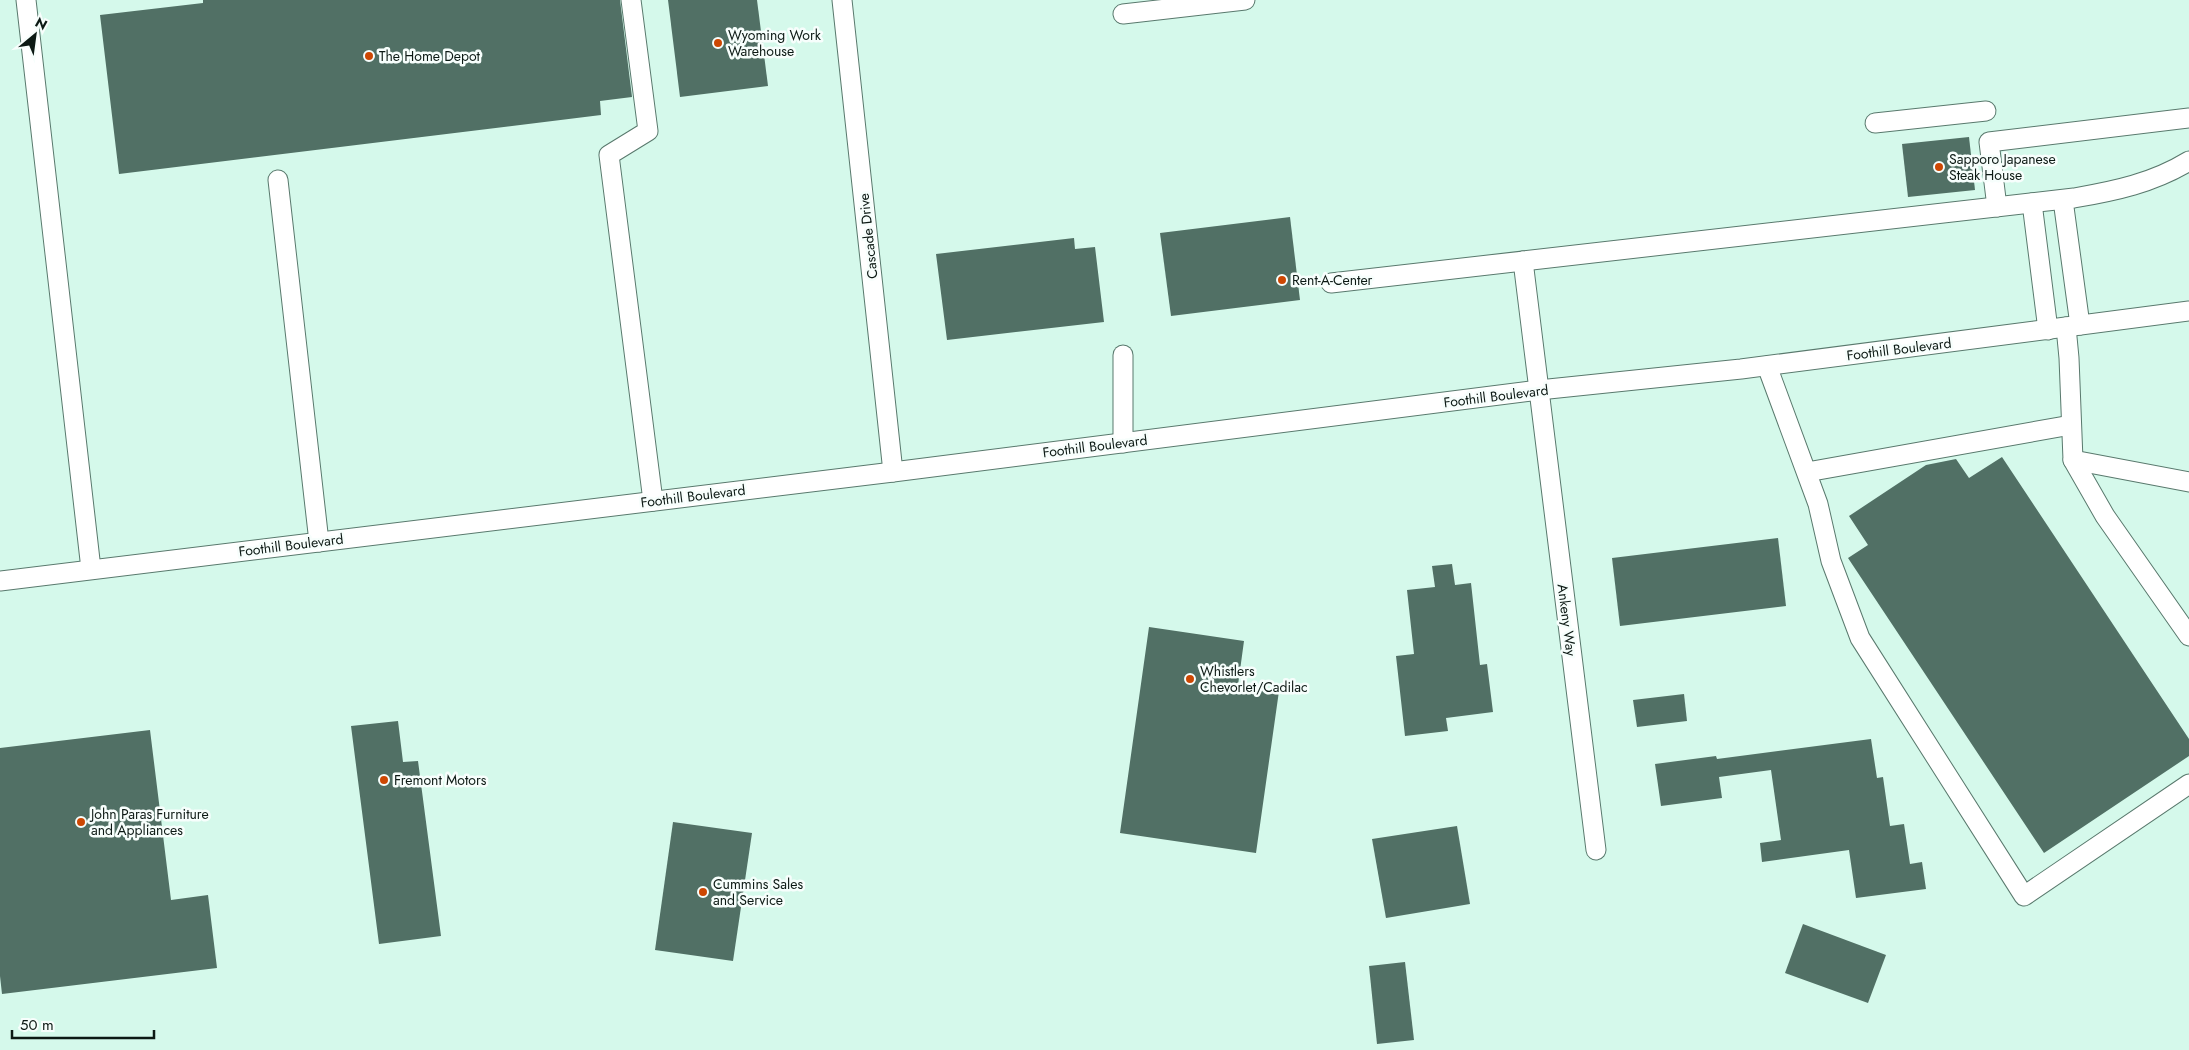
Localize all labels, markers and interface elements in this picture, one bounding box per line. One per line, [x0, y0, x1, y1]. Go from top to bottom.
north arrow [10, 10, 60, 60]
text: N [32, 12, 51, 35]
place label: Wyoming Work Warehouse [728, 25, 822, 61]
marker: Wyoming Work Warehouse [712, 37, 724, 49]
place label: The Home Depot [379, 46, 481, 66]
marker: The Home Depot [363, 50, 375, 62]
place label: Sapporo Japanese Steak House [1949, 149, 2056, 185]
marker: Sapporo Japanese Steak House [1933, 161, 1945, 173]
street label: Cascade Drive [854, 192, 882, 280]
place label: Rent-A-Center [1292, 270, 1373, 290]
marker: Rent-A-Center [1276, 274, 1288, 286]
street label: Foothill Boulevard [1845, 333, 1953, 365]
street label: Foothill Boulevard [1442, 380, 1550, 412]
street label: Foothill Boulevard [1041, 430, 1149, 462]
street label: Foothill Boulevard [639, 480, 747, 512]
street label: Foothill Boulevard [237, 529, 345, 561]
street label: Ankeny Way [1553, 583, 1581, 658]
place label: Whistlers Chevorlet/Cadilac [1200, 661, 1308, 697]
marker: Whistlers Chevorlet/Cadilac [1184, 673, 1196, 685]
place label: Fremont Motors [394, 770, 487, 790]
marker: Fremont Motors [378, 774, 390, 786]
place label: John Paras Furniture and Appliances [89, 804, 209, 840]
marker: John Paras Furniture and Appliances [75, 816, 87, 828]
place label: Cummins Sales and Service [713, 874, 803, 910]
marker: Cummins Sales and Service [697, 886, 709, 898]
scale bar [12, 1008, 155, 1040]
text: 50 m [20, 1014, 54, 1036]

